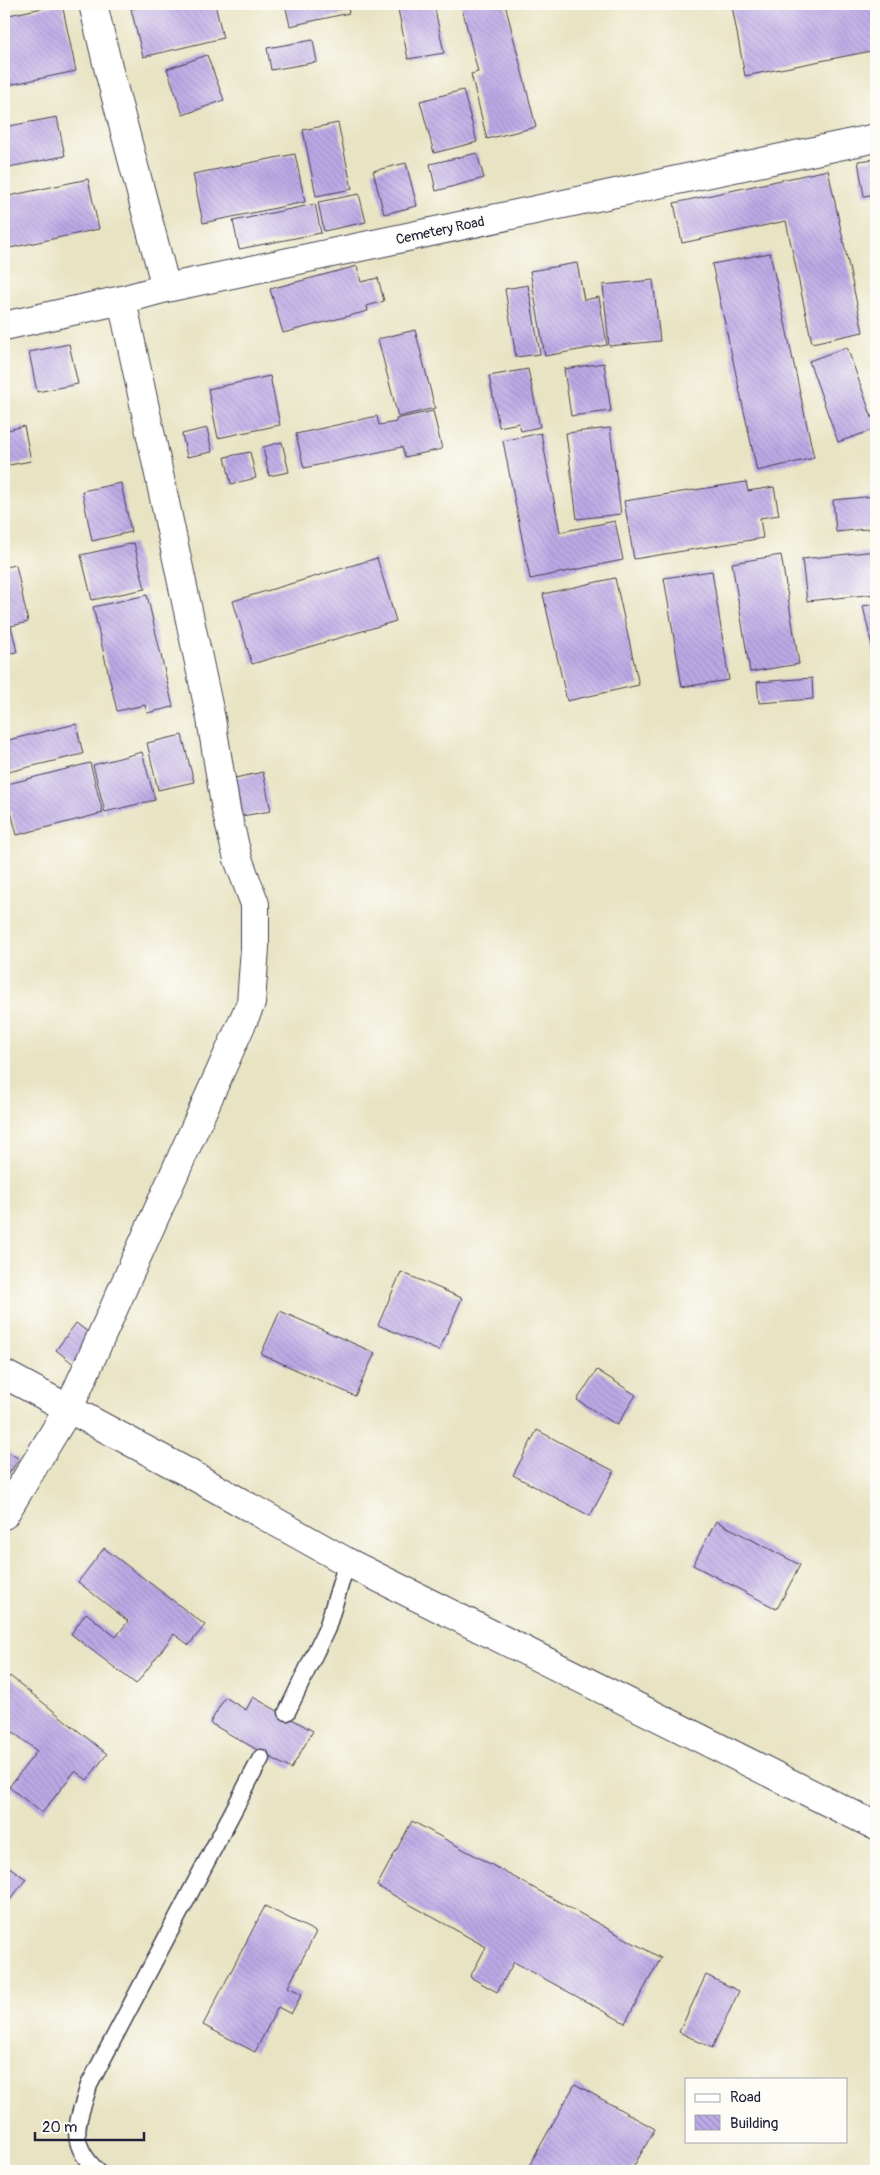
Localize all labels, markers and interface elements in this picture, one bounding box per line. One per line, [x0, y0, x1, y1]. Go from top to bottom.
street label: Cemetery Road [394, 213, 486, 248]
legend [685, 2078, 848, 2142]
text: Road [730, 2088, 761, 2107]
scale bar [35, 2110, 144, 2142]
text: Building [730, 2114, 778, 2133]
text: 20 m [42, 2118, 77, 2137]

